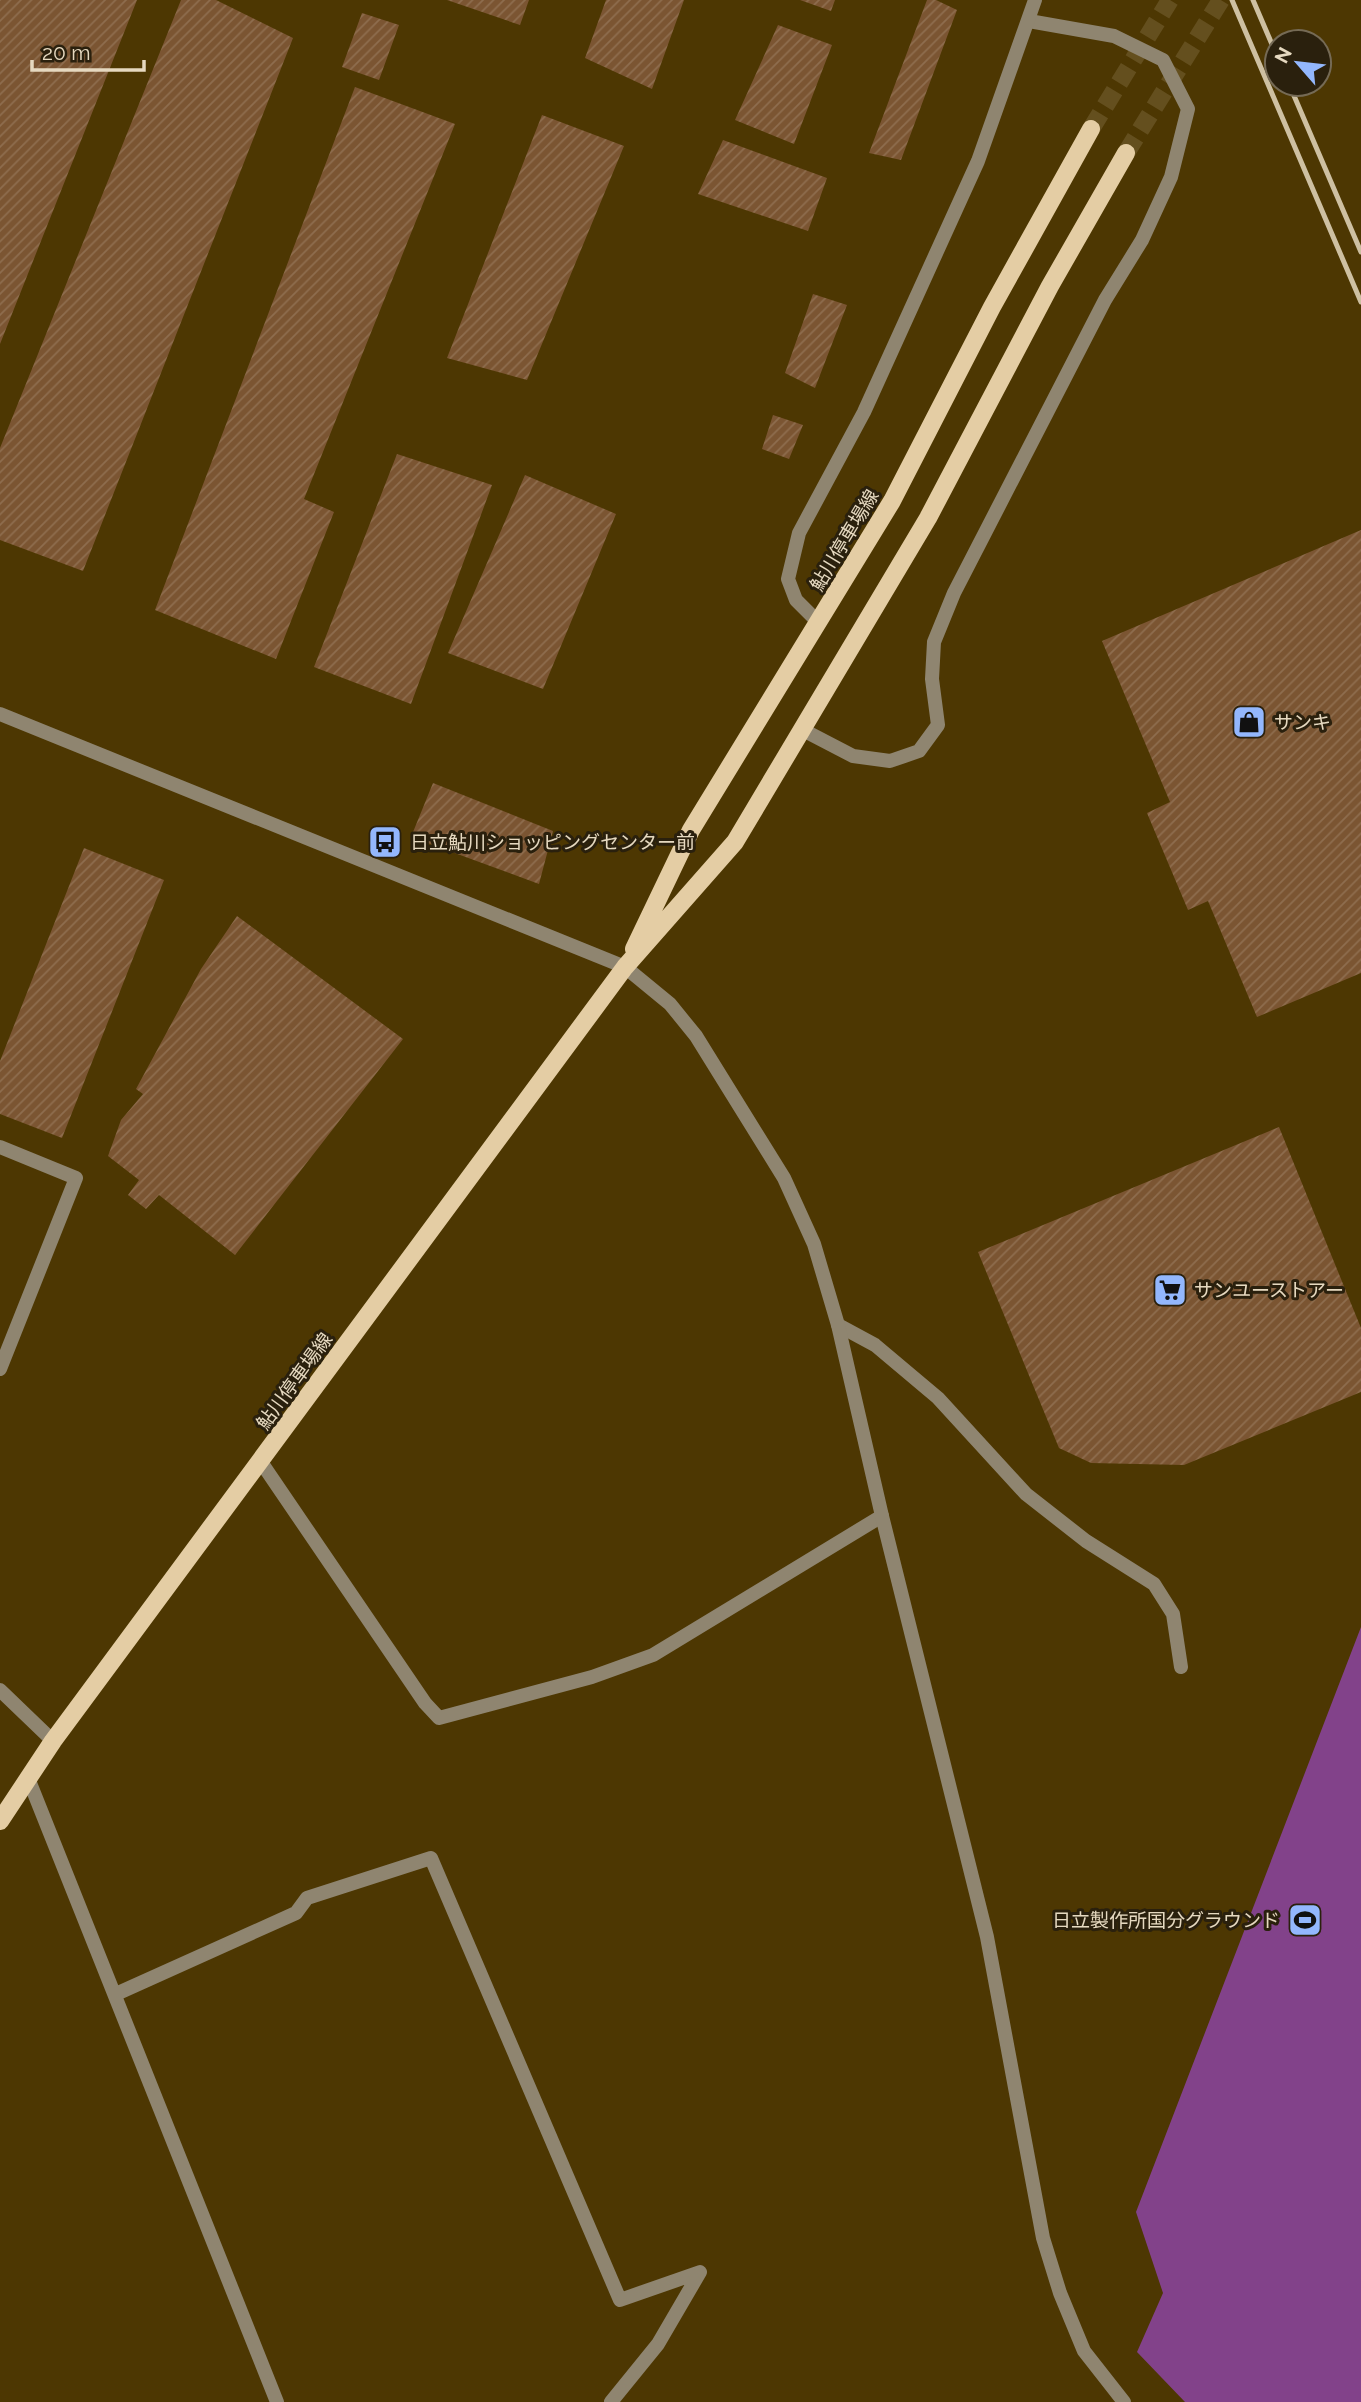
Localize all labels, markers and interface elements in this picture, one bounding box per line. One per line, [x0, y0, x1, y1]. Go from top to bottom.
scale bar [32, 28, 144, 72]
north arrow [1263, 28, 1333, 98]
text: 20 m [42, 40, 90, 65]
text: N [1270, 43, 1296, 67]
street label: 鮎川停車場線 [805, 485, 883, 595]
shop icon: サンキ [1230, 703, 1268, 741]
place label: サンキ [1274, 711, 1331, 733]
bus stop icon: 日立鮎川ショッピングセンター前 [366, 823, 404, 861]
place label: 日立鮎川ショッピングセンター前 [410, 831, 695, 853]
supermarket icon: サンユーストアー [1151, 1271, 1189, 1309]
place label: サンユーストアー [1194, 1279, 1344, 1301]
street label: 鮎川停車場線 [252, 1328, 336, 1434]
sports icon: 日立製作所国分グラウンド [1286, 1901, 1324, 1939]
place label: 日立製作所国分グラウンド [1052, 1909, 1280, 1931]

